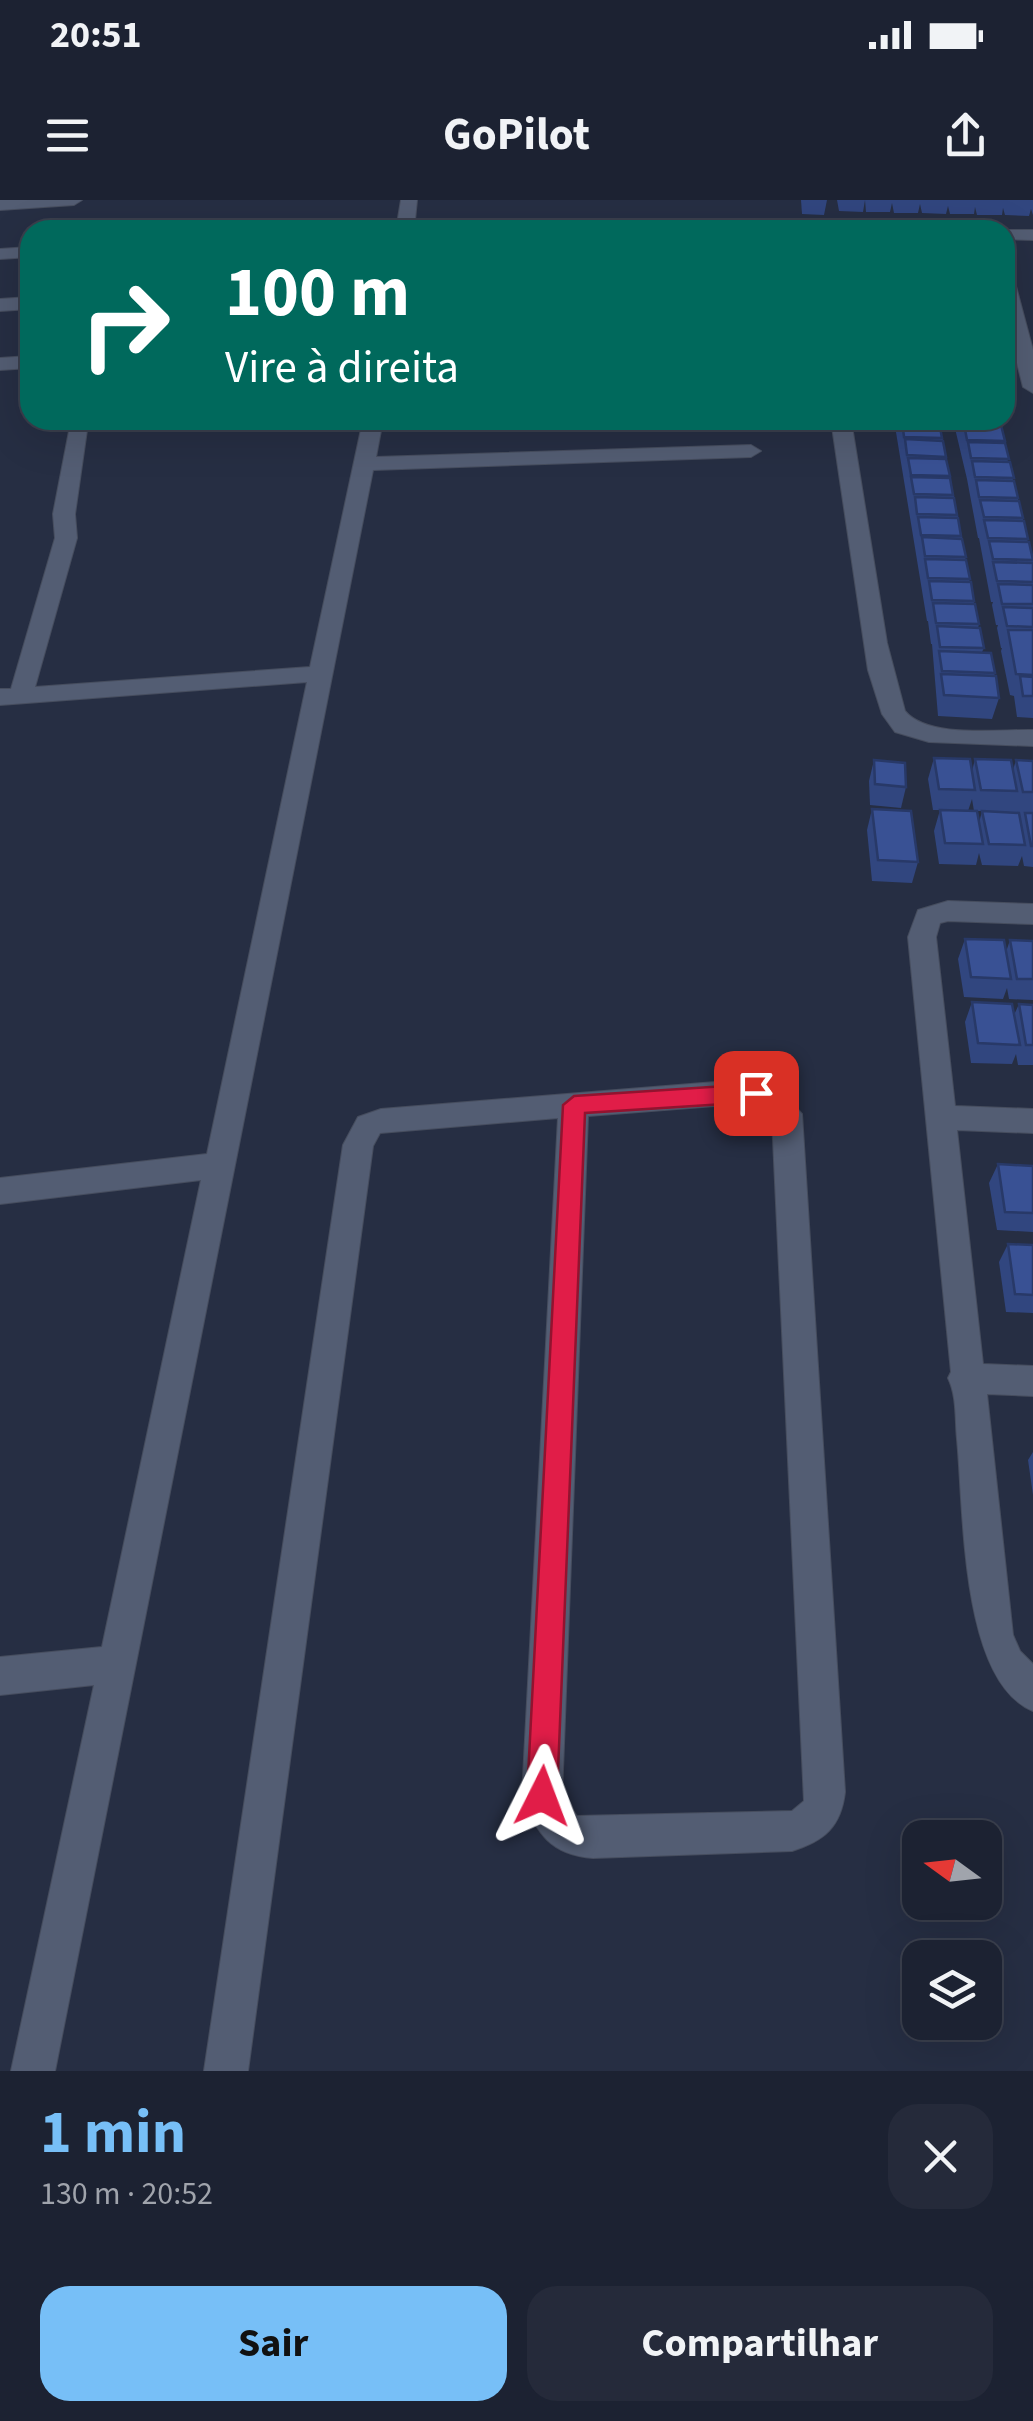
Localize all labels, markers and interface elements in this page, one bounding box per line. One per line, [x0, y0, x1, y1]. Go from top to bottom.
text: 20:51 [50, 8, 142, 62]
text: GoPilot [443, 103, 590, 167]
icon: menu [40, 108, 95, 163]
icon: share [938, 108, 993, 163]
text: 100 m [225, 243, 410, 343]
icon: right [60, 260, 190, 390]
text: Vire à direita [225, 336, 459, 400]
pin [714, 1051, 799, 1136]
icon: arrive [729, 1066, 784, 1121]
position arrow [490, 1744, 594, 1848]
north arrow [902, 1820, 1002, 1920]
map controls [902, 1820, 1002, 2040]
button: layers [902, 1940, 1002, 2040]
text: 1 min [40, 2091, 186, 2176]
button: close [888, 2104, 993, 2209]
text: 130 m · 20:52 [40, 2171, 213, 2217]
button: Sair [40, 2286, 507, 2401]
button: Compartilhar [527, 2286, 993, 2401]

